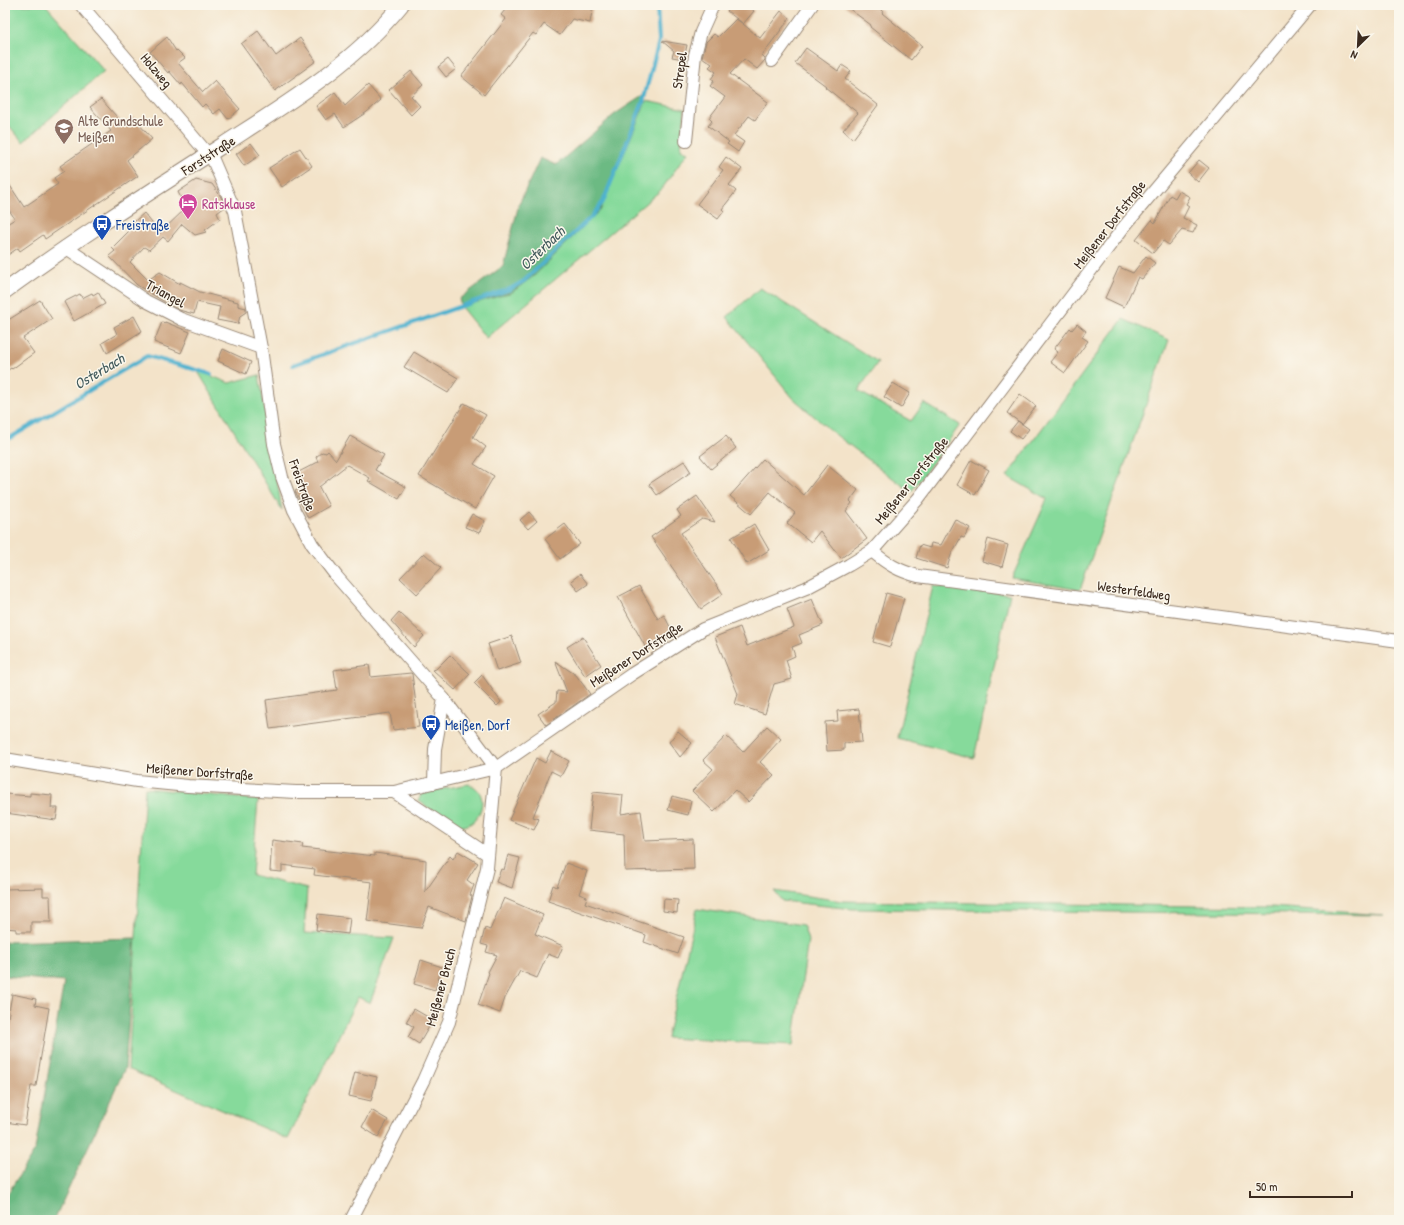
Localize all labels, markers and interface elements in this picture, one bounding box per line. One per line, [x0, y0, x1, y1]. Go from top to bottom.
north arrow [1338, 26, 1378, 66]
text: N [1348, 47, 1359, 63]
street label: Holzweg [136, 48, 177, 92]
street label: Strepel [667, 50, 692, 90]
place label: Alte Grundschule Meißen [78, 111, 164, 147]
school or university icon: Alte Grundschule Meißen [53, 117, 75, 145]
street label: Forststraße [177, 130, 239, 181]
street label: Meißener Dorfstraße [1068, 176, 1151, 273]
hotel icon: Ratsklause [177, 192, 199, 220]
place label: Ratsklause [202, 194, 256, 213]
bus stop icon: Freistraße [91, 213, 113, 241]
place label: Freistraße [115, 215, 170, 235]
water label: Osterbach [515, 220, 570, 275]
street label: Triangel [142, 274, 189, 313]
water label: Osterbach [70, 347, 130, 394]
street label: Meißener Dorfstraße [870, 432, 953, 528]
street label: Freistraße [284, 456, 321, 514]
street label: Westerfeldweg [1096, 575, 1172, 606]
street label: Meißener Dorfstraße [586, 617, 687, 692]
bus stop icon: Meißen, Dorf [420, 713, 442, 741]
place label: Meißen, Dorf [445, 715, 510, 735]
street label: Meißener Dorfstraße [146, 758, 255, 785]
street label: Meißener Bruch [420, 946, 461, 1028]
scale bar [1250, 1173, 1352, 1199]
text: 50 m [1256, 1178, 1277, 1195]

